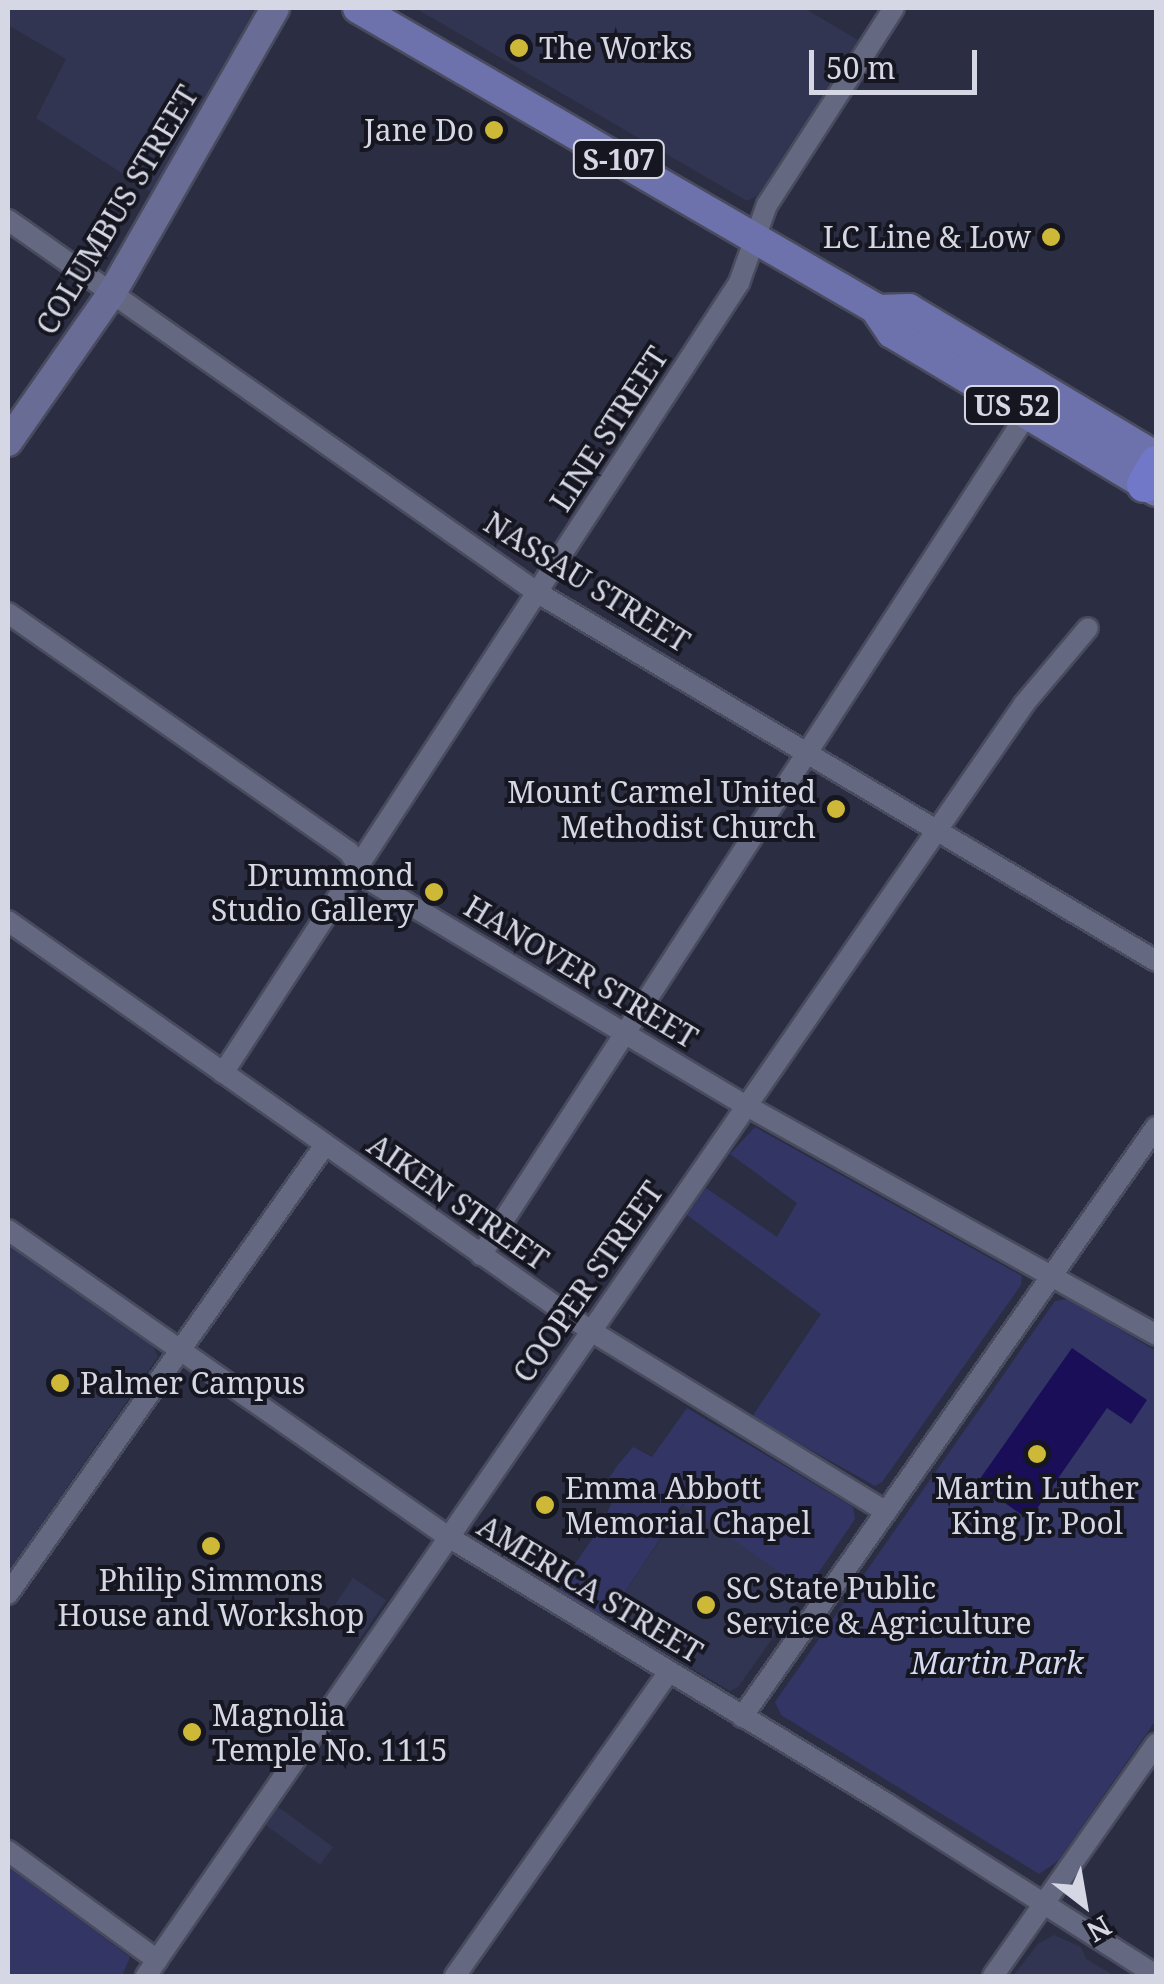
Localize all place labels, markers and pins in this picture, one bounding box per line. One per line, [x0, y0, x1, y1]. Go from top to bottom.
place label: The Works [539, 30, 692, 66]
marker: The Works [508, 37, 530, 59]
place label: Jane Do [364, 112, 474, 148]
marker: Jane Do [483, 119, 505, 141]
place label: LC Line & Low [823, 219, 1031, 255]
marker: LC Line & Low [1040, 226, 1062, 248]
place label: Mount Carmel United Methodist Church [507, 774, 816, 844]
marker: Mount Carmel United Methodist Church [825, 798, 847, 820]
place label: Drummond Studio Gallery [211, 857, 414, 928]
marker: Drummond Studio Gallery [423, 881, 445, 903]
place label: Palmer Campus [80, 1365, 305, 1401]
marker: Palmer Campus [49, 1372, 71, 1394]
marker: Martin Luther King Jr. Pool [1026, 1443, 1048, 1465]
place label: Emma Abbott Memorial Chapel [565, 1470, 811, 1540]
place label: Martin Luther King Jr. Pool [935, 1470, 1139, 1540]
marker: Emma Abbott Memorial Chapel [534, 1494, 556, 1516]
marker: Philip Simmons House and Workshop [200, 1535, 222, 1557]
place label: Philip Simmons House and Workshop [58, 1562, 364, 1632]
place label: SC State Public Service & Agriculture [726, 1570, 1031, 1640]
marker: SC State Public Service & Agriculture [695, 1594, 717, 1616]
place label: Magnolia Temple No. 1115 [212, 1697, 447, 1768]
marker: Magnolia Temple No. 1115 [181, 1721, 203, 1743]

